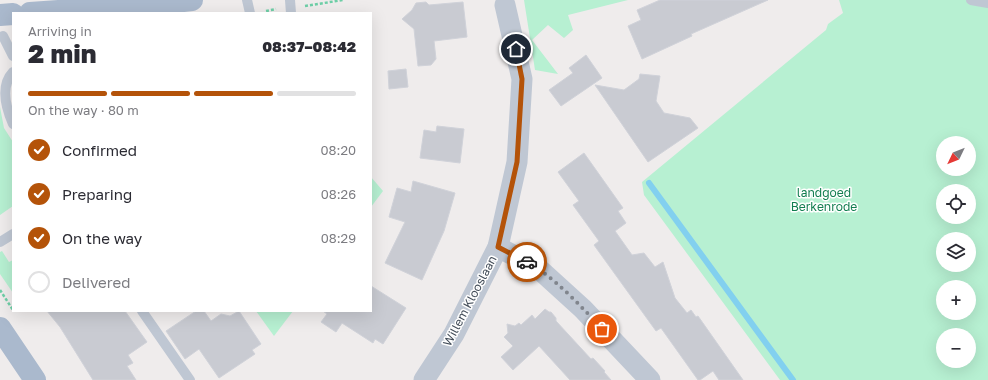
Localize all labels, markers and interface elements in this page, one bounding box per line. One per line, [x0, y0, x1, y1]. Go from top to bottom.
text: Arriving in [28, 23, 92, 39]
pin [499, 32, 533, 66]
text: 08:37–08:42 [262, 37, 356, 55]
text: 2 min [28, 38, 96, 69]
icon: home [505, 38, 527, 60]
text: On the way · 80 m [28, 102, 139, 118]
north arrow [936, 136, 976, 176]
map controls [936, 136, 976, 368]
icon: check [28, 139, 50, 161]
text: Confirmed [62, 141, 137, 159]
text: 08:20 [321, 142, 356, 158]
icon: check [28, 183, 50, 205]
button: locate [936, 184, 976, 224]
text: Preparing [62, 185, 132, 203]
park label: landgoed Berkenrode [791, 185, 857, 214]
text: 08:26 [321, 186, 356, 202]
icon: check [28, 227, 50, 249]
text: On the way [62, 229, 142, 247]
text: 08:29 [321, 230, 356, 246]
button: layers [936, 232, 976, 272]
courier [507, 242, 547, 282]
icon: car [516, 251, 538, 273]
street label: Willem Klooslaan [439, 253, 500, 349]
text: Delivered [62, 273, 130, 291]
button: + [936, 280, 976, 320]
pin [585, 312, 619, 346]
icon: bag [591, 318, 613, 340]
button: − [936, 328, 976, 368]

